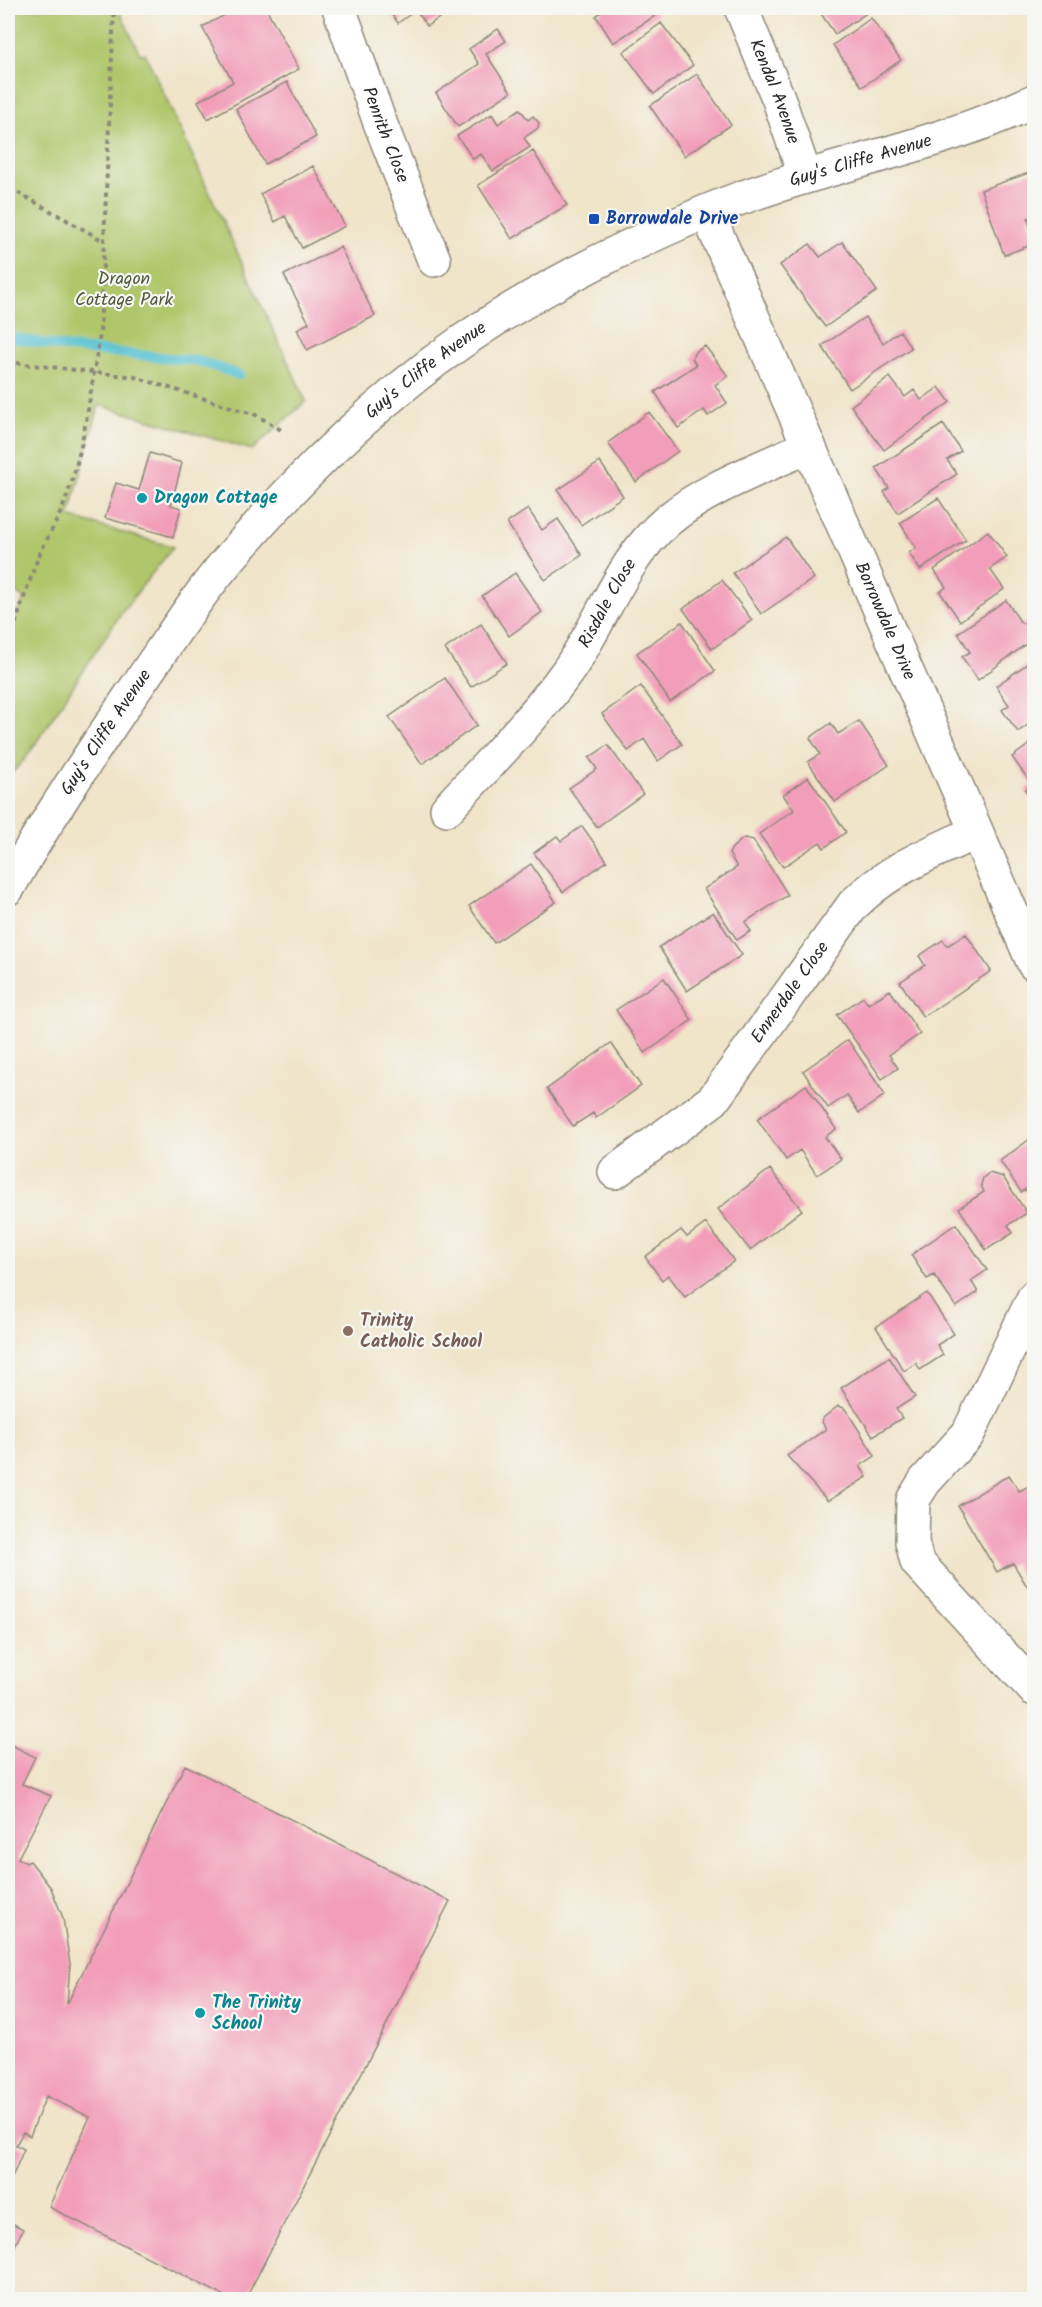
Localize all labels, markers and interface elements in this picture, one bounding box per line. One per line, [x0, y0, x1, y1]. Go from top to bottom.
street label: Kendal Avenue [741, 35, 808, 148]
street label: Penrith Close [354, 83, 417, 187]
street label: Guy's Cliffe Avenue [786, 126, 936, 195]
place label: Borrowdale Drive [606, 205, 739, 234]
marker: Borrowdale Drive [587, 212, 601, 226]
park label: Dragon Cottage Park [75, 265, 173, 315]
street label: Guy's Cliffe Avenue [358, 314, 493, 427]
place label: Dragon Cottage [154, 484, 278, 513]
marker: Dragon Cottage [135, 491, 149, 505]
street label: Risdale Close [571, 553, 644, 654]
street label: Borrowdale Drive [846, 557, 923, 685]
street label: Guy's Cliffe Avenue [53, 663, 159, 801]
street label: Ennerdale Close [743, 935, 837, 1050]
place label: Trinity Catholic School [360, 1307, 482, 1357]
marker: Trinity Catholic School [341, 1324, 355, 1338]
place label: The Trinity School [212, 1989, 301, 2039]
marker: The Trinity School [193, 2006, 207, 2020]

